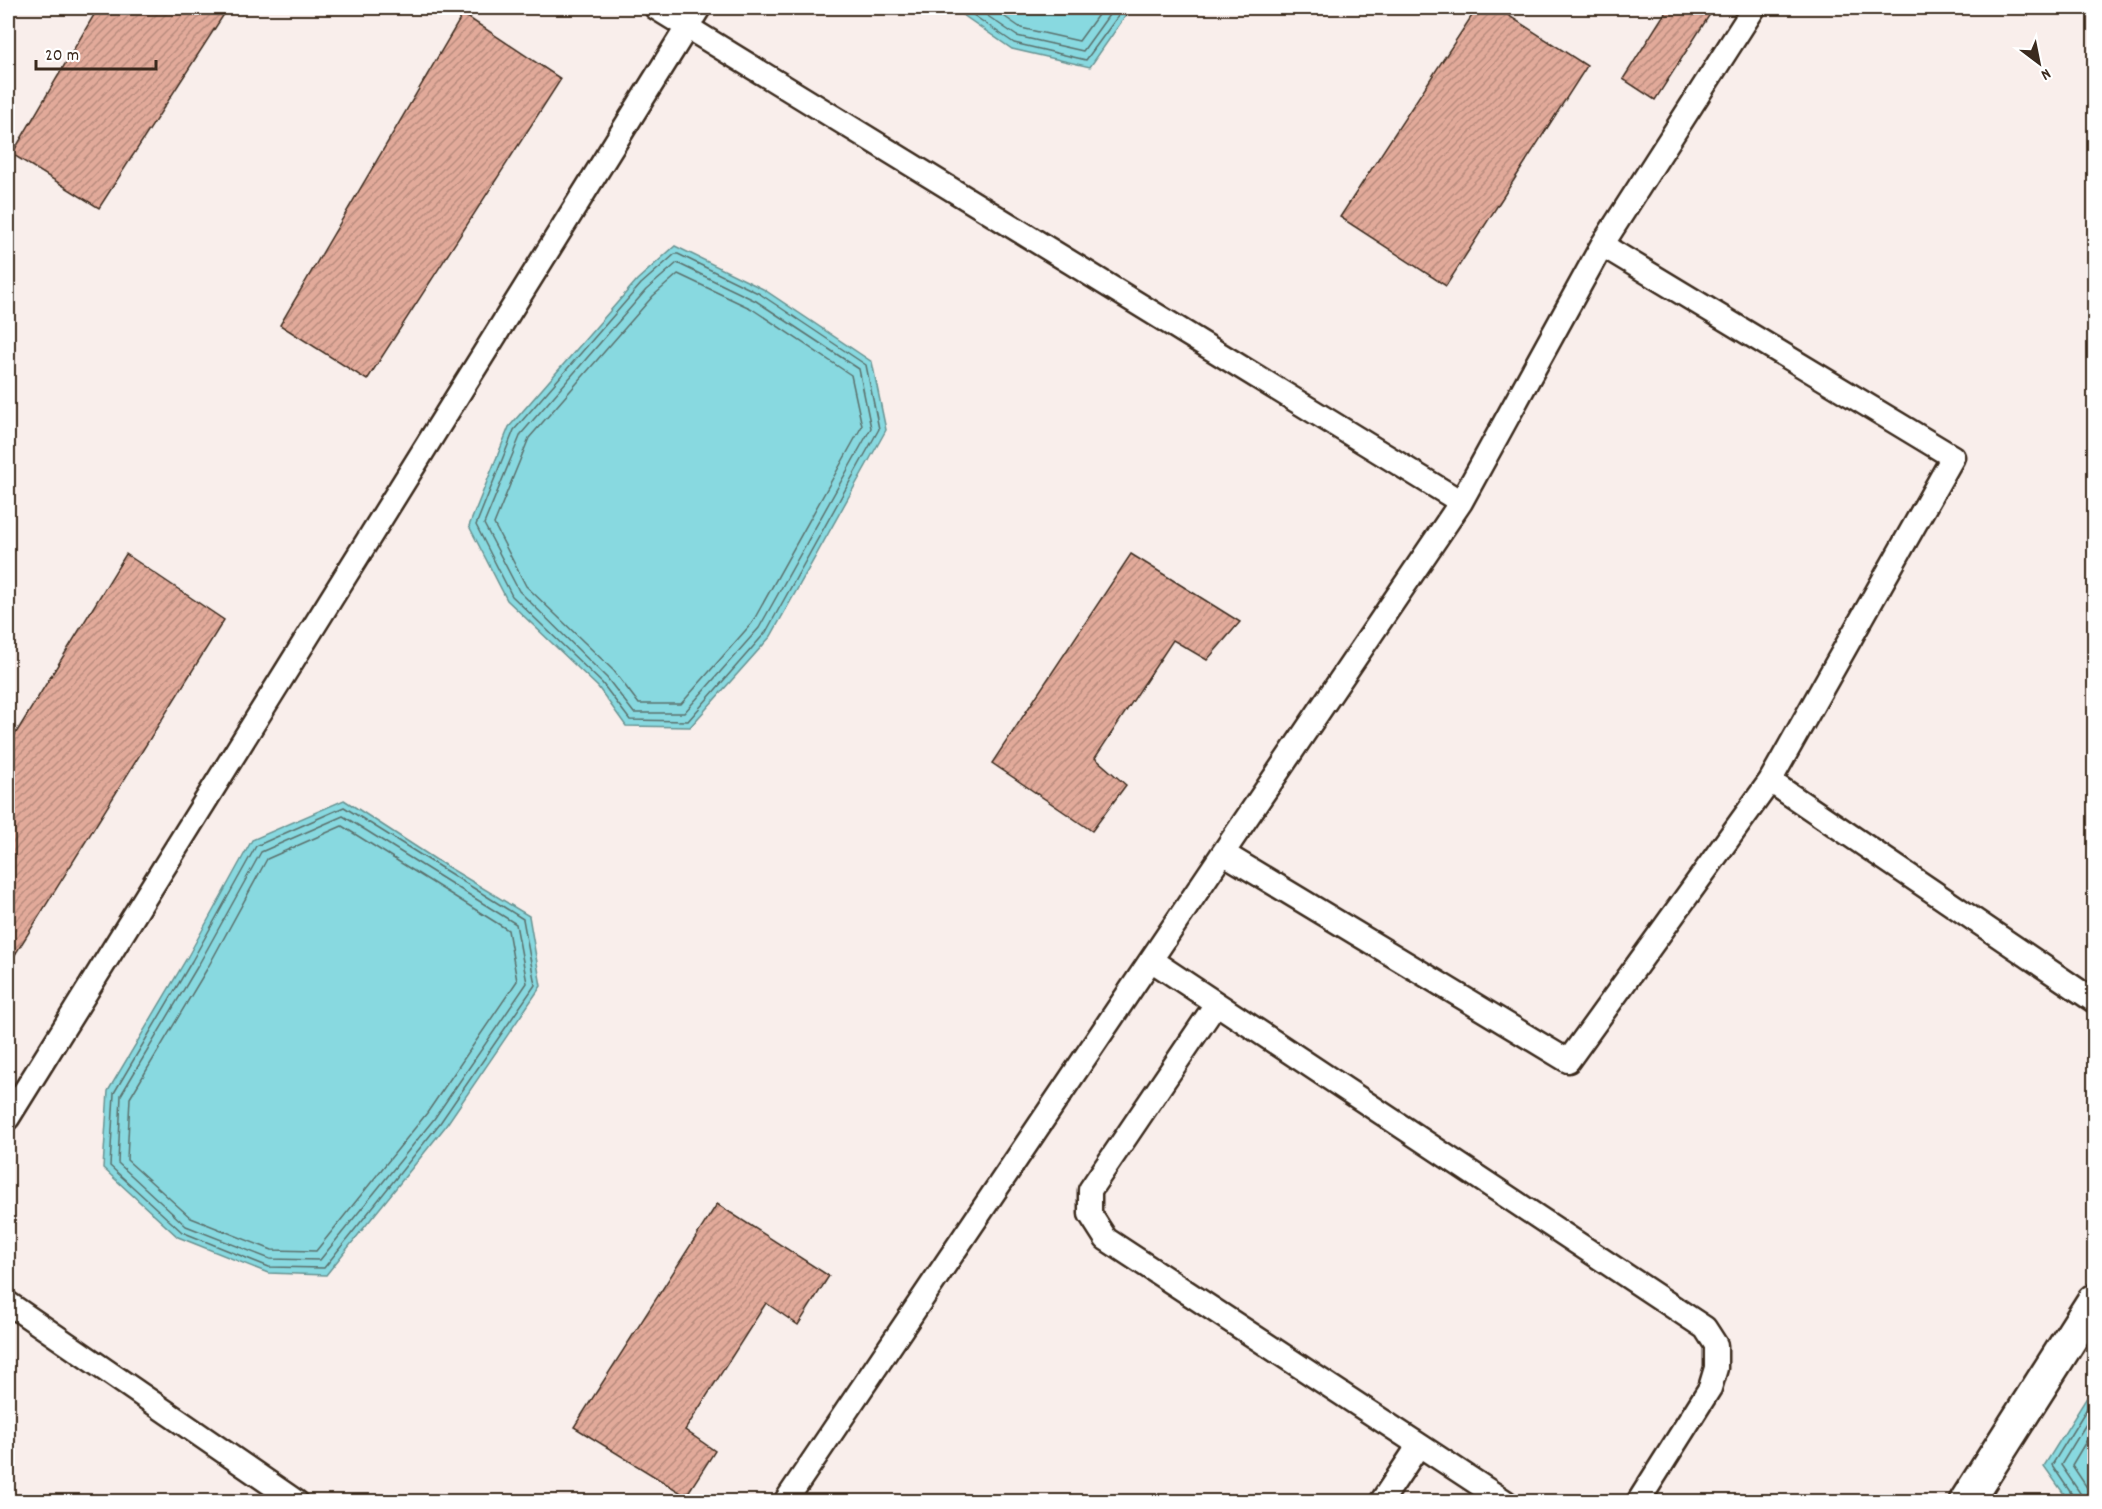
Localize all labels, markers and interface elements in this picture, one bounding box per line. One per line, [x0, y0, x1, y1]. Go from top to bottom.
scale bar [36, 33, 156, 71]
north arrow [2009, 33, 2069, 93]
text: 20 m [45, 44, 79, 69]
text: N [2036, 62, 2055, 85]

